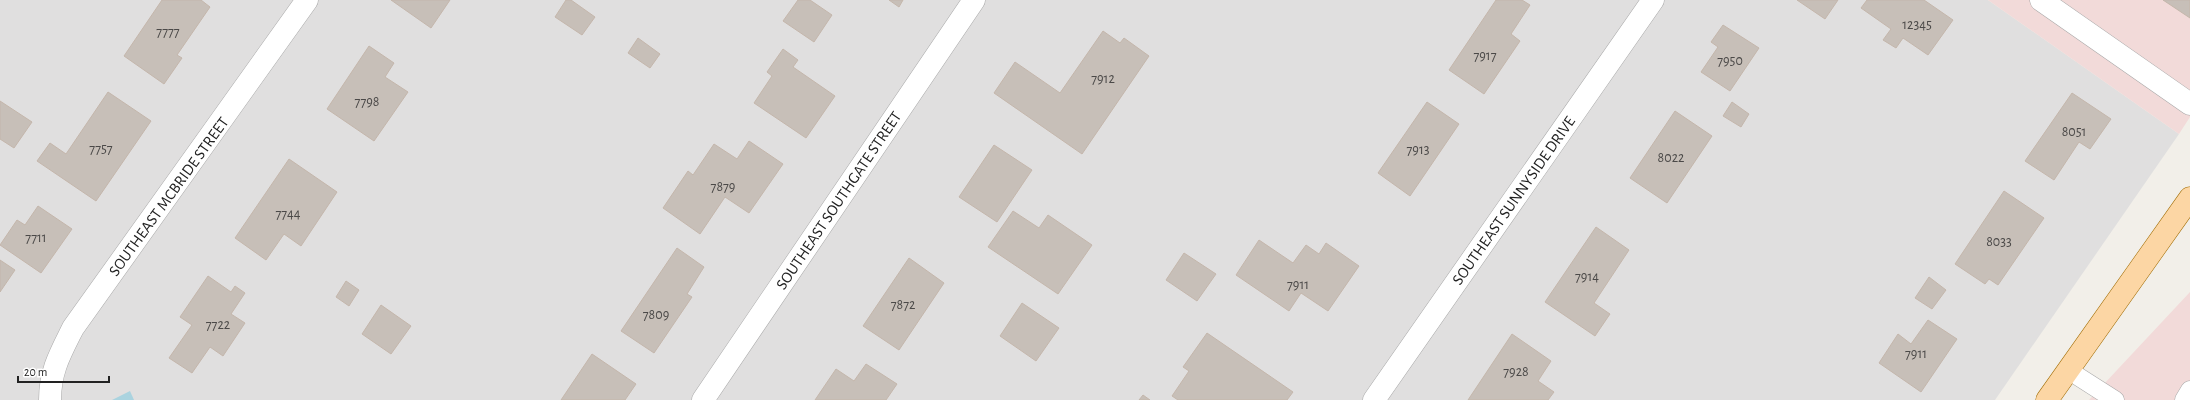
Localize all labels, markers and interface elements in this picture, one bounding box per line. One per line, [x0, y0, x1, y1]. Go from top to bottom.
house number: 12345 [1902, 18, 1932, 32]
house number: 7777 [156, 25, 180, 39]
house number: 7917 [1473, 49, 1497, 63]
house number: 7950 [1717, 54, 1743, 68]
house number: 7912 [1091, 72, 1115, 86]
house number: 7798 [355, 95, 379, 109]
street label: SOUTHEAST SOUTHGATE STREET [773, 109, 905, 292]
street label: SOUTHEAST SUNNYSIDE DRIVE [1449, 113, 1578, 288]
street label: SOUTHEAST MCBRIDE STREET [106, 114, 232, 279]
house number: 8051 [2062, 125, 2086, 139]
house number: 7757 [89, 142, 113, 156]
house number: 7913 [1406, 143, 1430, 157]
house number: 8022 [1658, 151, 1684, 165]
house number: 7879 [711, 180, 735, 194]
house number: 7744 [275, 207, 301, 221]
house number: 7711 [25, 231, 47, 245]
house number: 8033 [1986, 235, 2012, 249]
house number: 7914 [1575, 270, 1599, 284]
house number: 7911 [1287, 278, 1309, 292]
house number: 7872 [891, 298, 915, 312]
house number: 7809 [643, 308, 669, 322]
house number: 7722 [206, 318, 230, 332]
house number: 7911 [1905, 347, 1927, 361]
scale bar [18, 358, 109, 384]
house number: 7928 [1503, 365, 1529, 379]
text: 20 m [24, 366, 47, 378]

